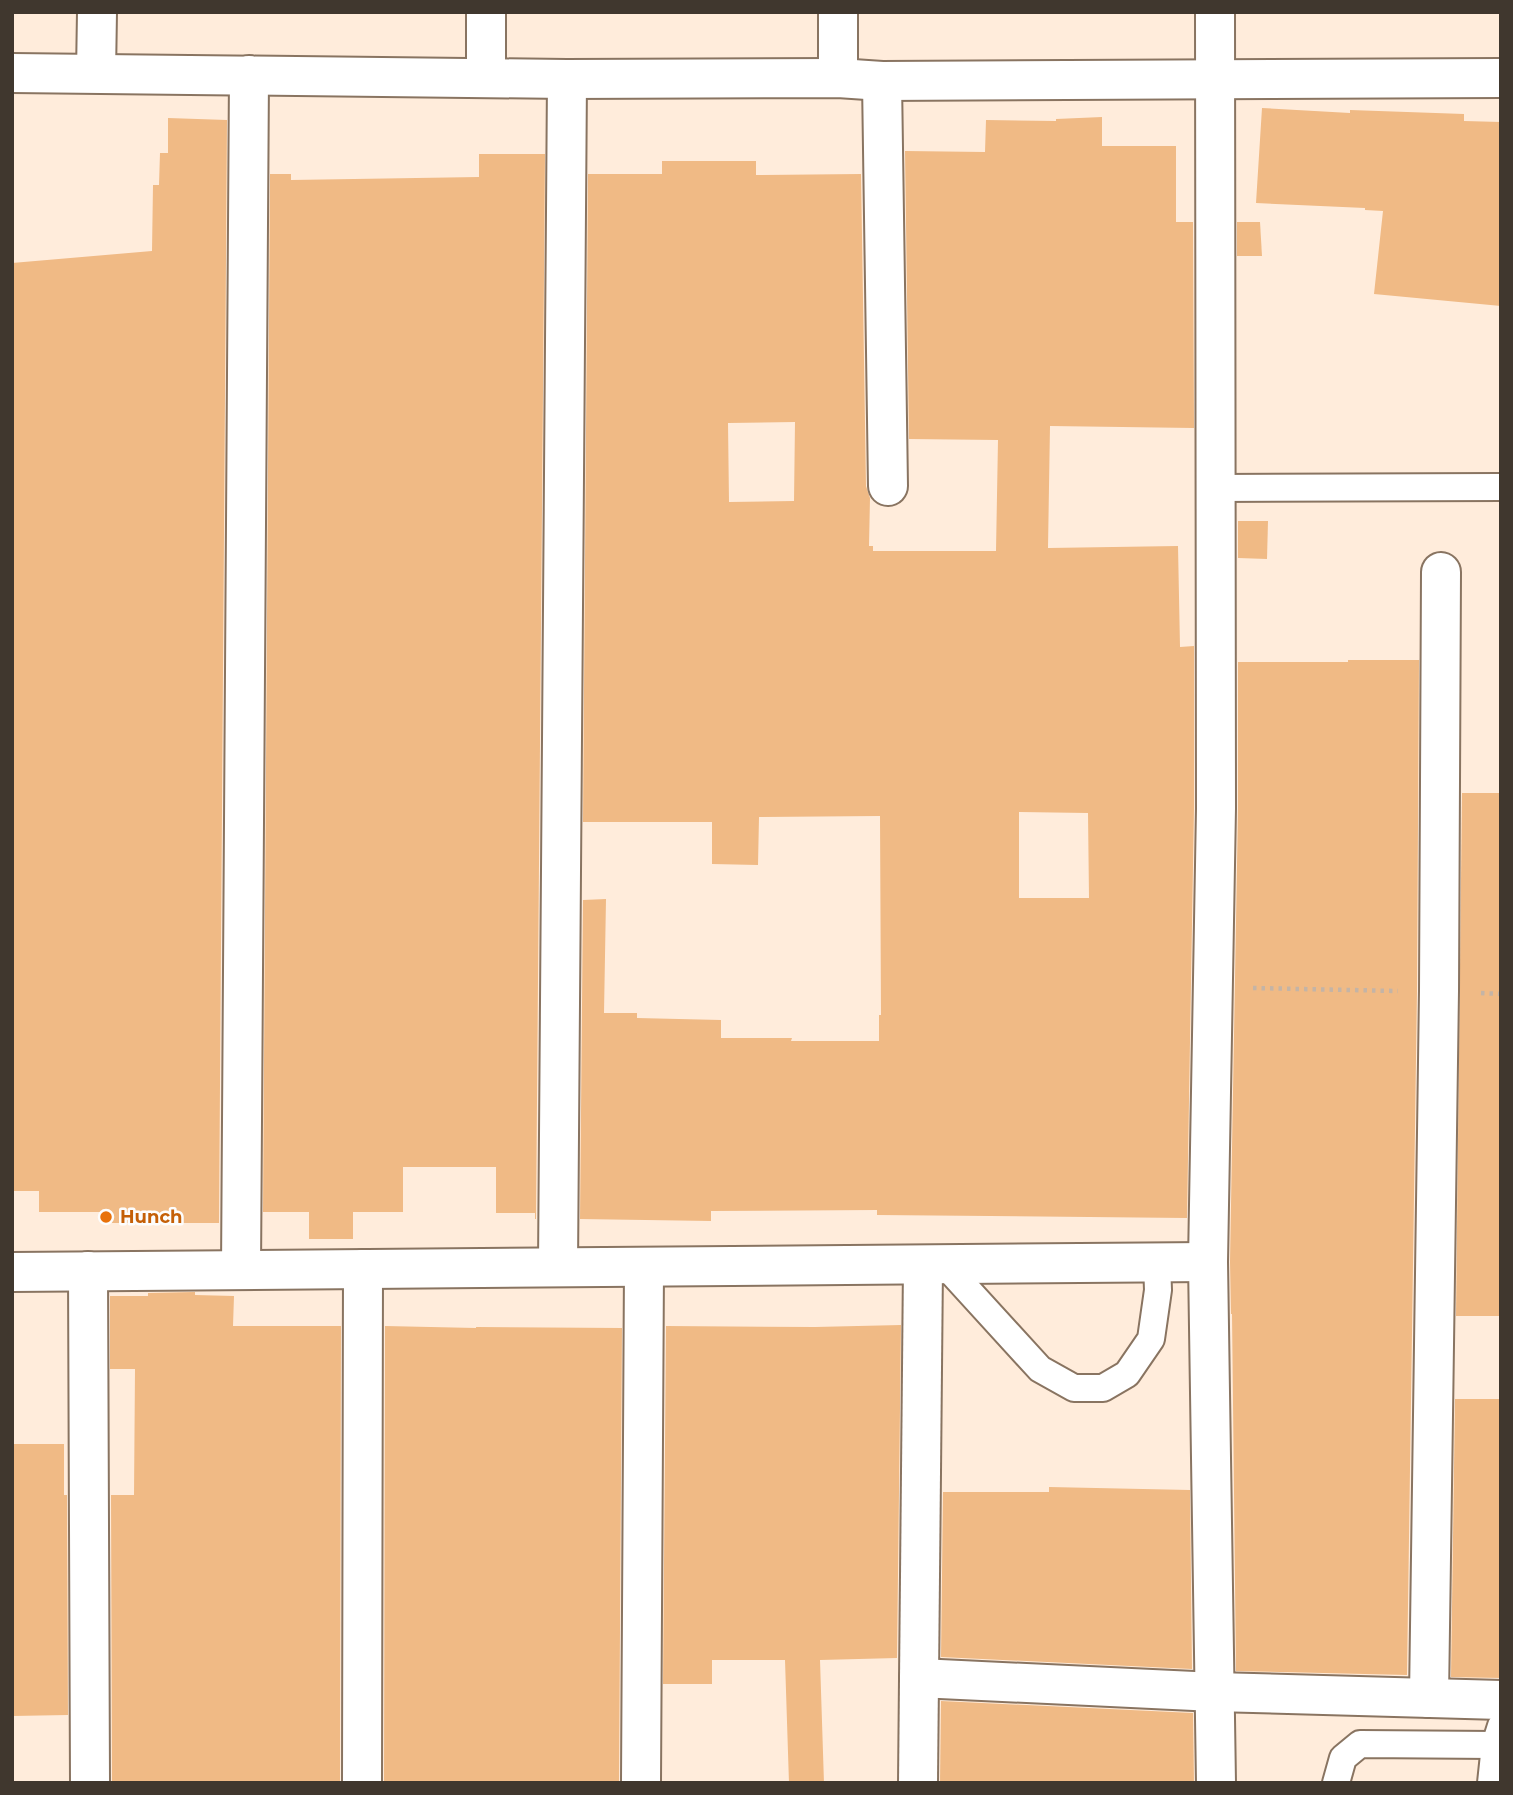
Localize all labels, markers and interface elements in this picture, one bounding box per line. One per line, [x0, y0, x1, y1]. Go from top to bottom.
place label: Hunch [120, 1206, 182, 1228]
marker: Hunch [98, 1209, 114, 1225]

